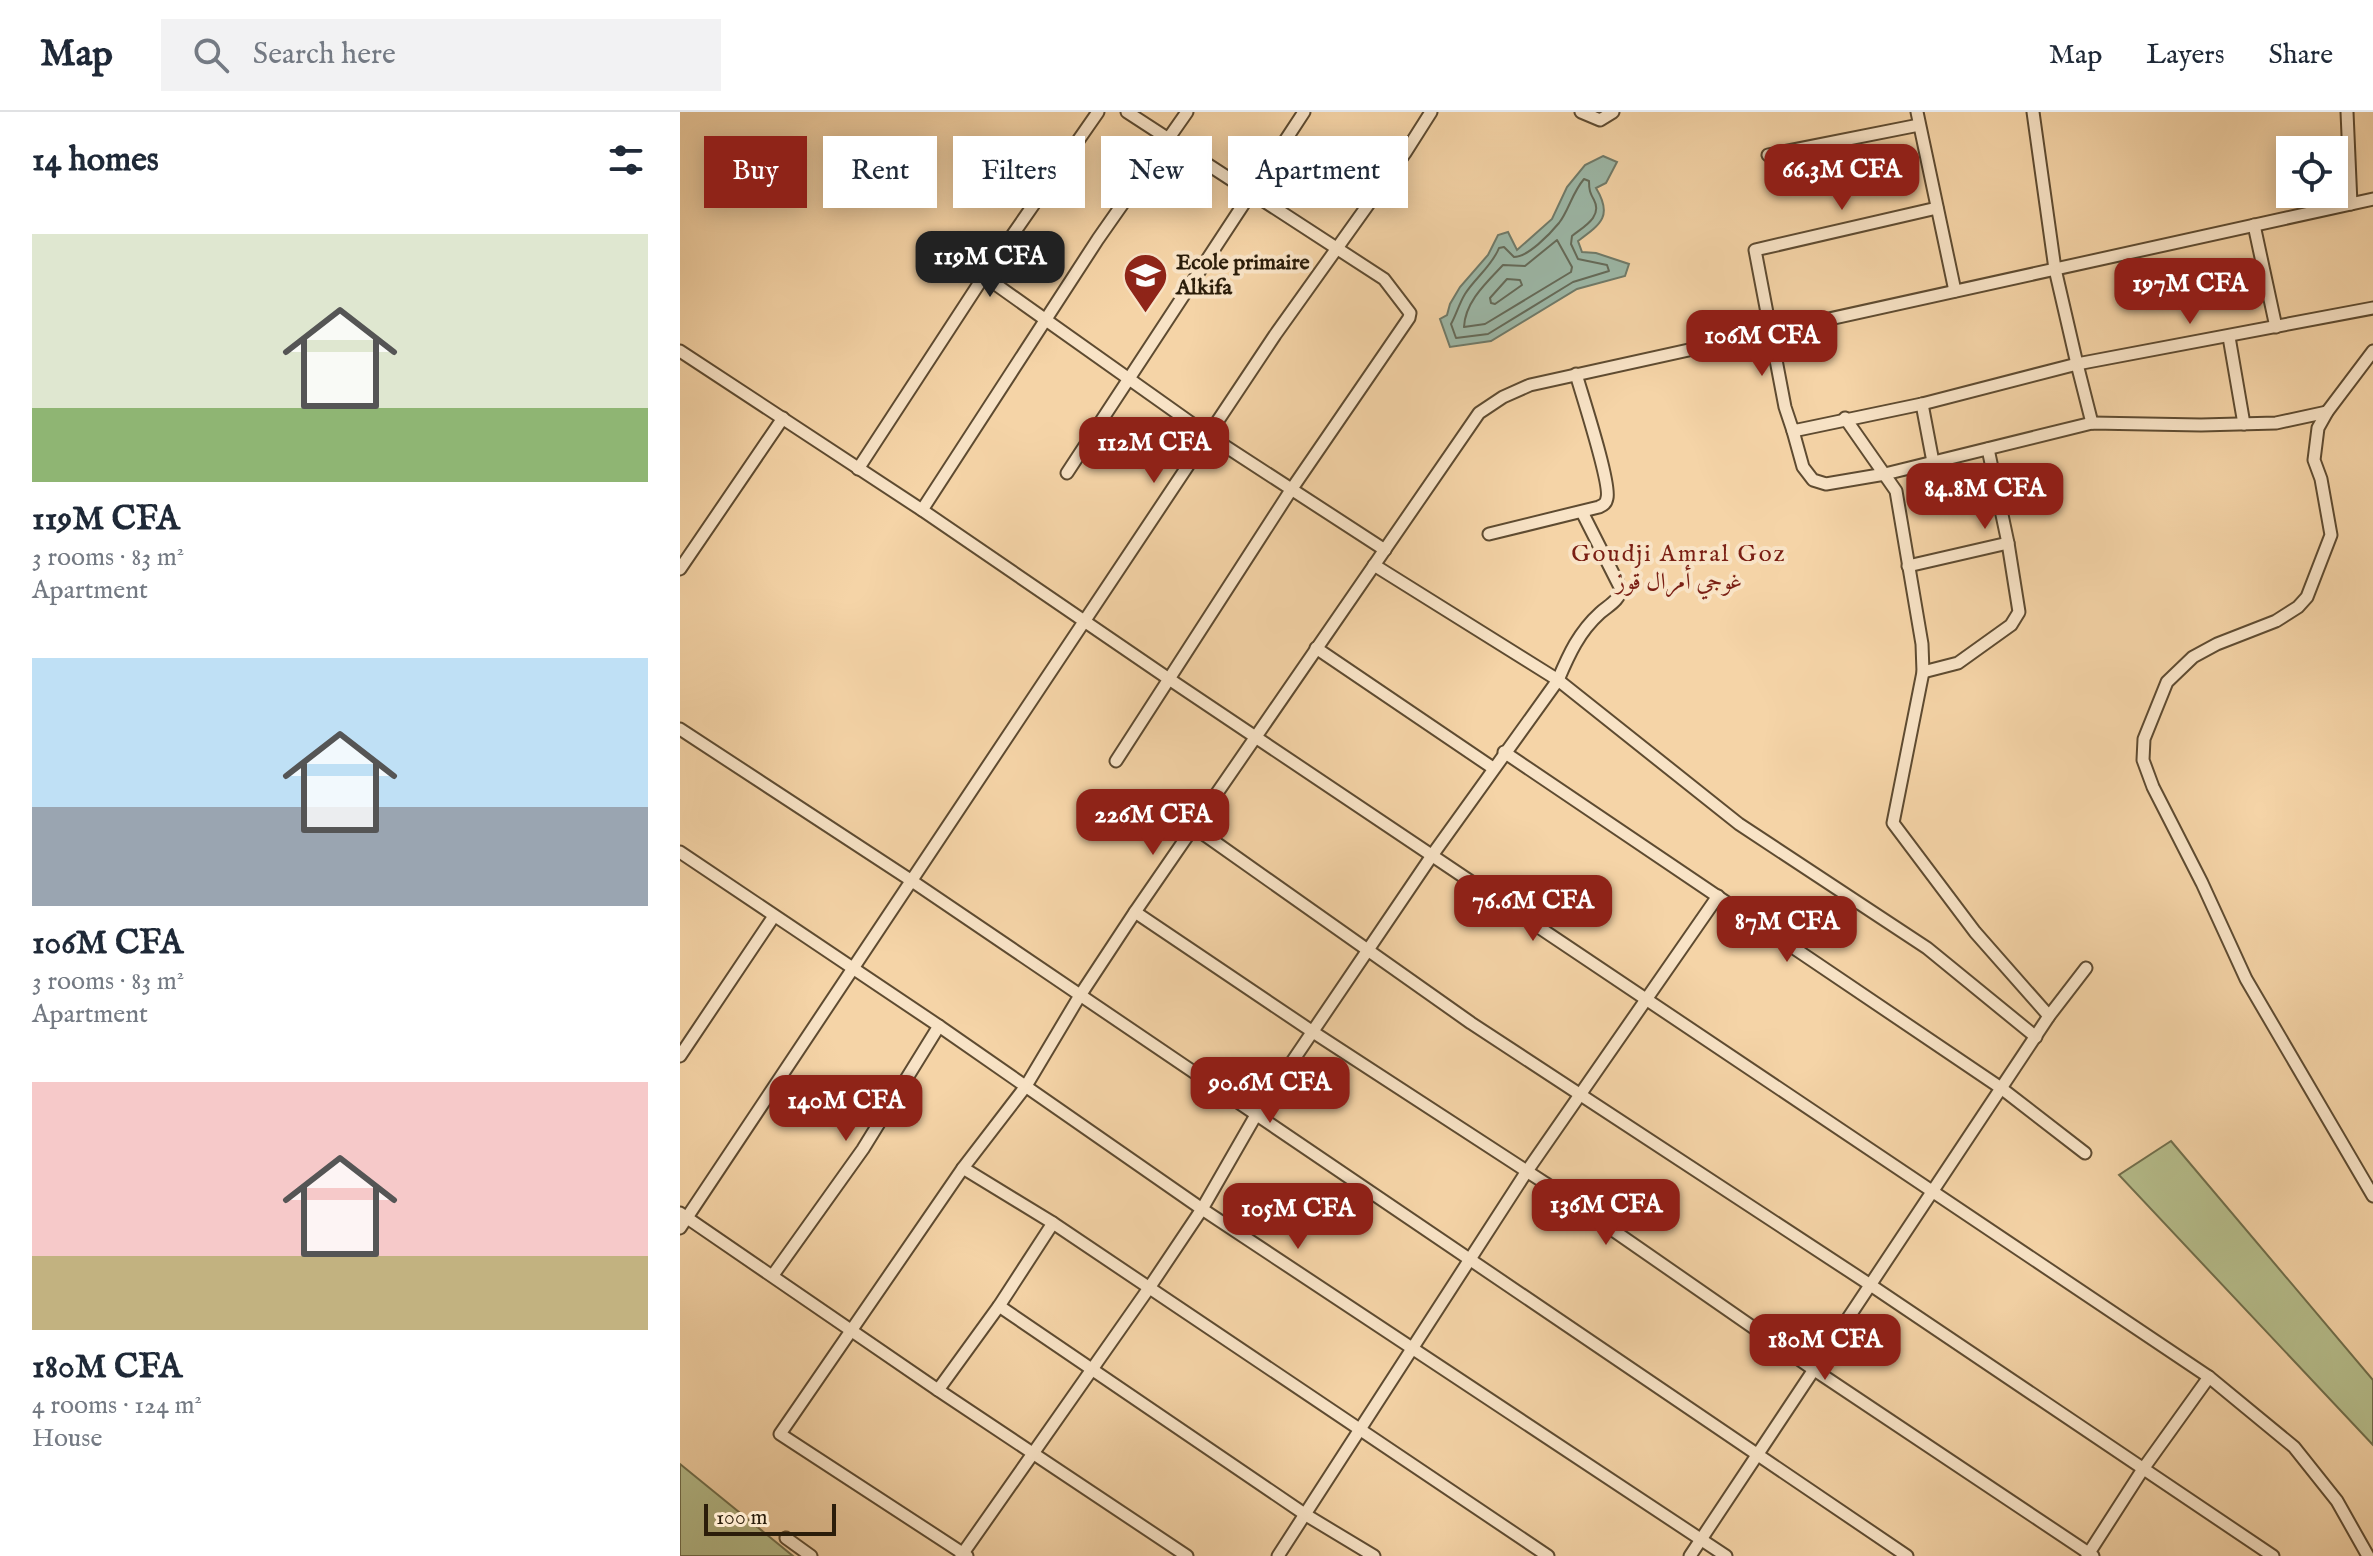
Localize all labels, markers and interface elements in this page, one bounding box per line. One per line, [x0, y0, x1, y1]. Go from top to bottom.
search box [161, 19, 721, 91]
text: Map [40, 31, 113, 79]
icon: search [189, 33, 233, 77]
text: Search here [253, 36, 396, 74]
text: Map [2049, 38, 2102, 73]
text: Layers [2146, 38, 2225, 73]
text: Share [2269, 38, 2333, 73]
chip: Buy [704, 136, 807, 208]
chip: Rent [823, 136, 937, 208]
chip: Filters [953, 136, 1085, 208]
chip: New [1101, 136, 1212, 208]
chip: Apartment [1228, 136, 1408, 208]
map controls [2276, 136, 2348, 208]
button: locate [2276, 136, 2348, 208]
icon: filters [604, 138, 648, 182]
text: 14 homes [32, 139, 159, 182]
pin: 66.3M CFA [1750, 144, 1934, 212]
text: 66.3M CFA [1782, 153, 1902, 186]
pin: 119M CFA [907, 231, 1073, 299]
text: 119M CFA [934, 240, 1046, 273]
place label: Ecole primaire Alkifa [1175, 249, 1310, 302]
school or university icon: Ecole primaire Alkifa [1121, 252, 1169, 315]
pin: 197M CFA [2107, 258, 2273, 326]
text: 197M CFA [2132, 267, 2248, 300]
icon: home [268, 286, 412, 430]
pin: 106M CFA [1679, 310, 1845, 378]
text: 106M CFA [1704, 319, 1820, 352]
pin: 112M CFA [1071, 417, 1237, 485]
text: 112M CFA [1097, 426, 1211, 459]
pin: 84.8M CFA [1893, 463, 2077, 531]
text: 84.8M CFA [1924, 472, 2046, 505]
text: 119M CFA [32, 498, 180, 541]
district label: Goudji Amral Goz غوجي أمرال قوز [1571, 539, 1787, 600]
text: 3 rooms · 83 m² [32, 541, 184, 574]
text: Apartment [32, 574, 148, 607]
icon: home [268, 710, 412, 854]
pin: 226M CFA [1070, 789, 1236, 857]
text: 226M CFA [1094, 798, 1212, 831]
pin: 76.6M CFA [1441, 875, 1625, 943]
text: 76.6M CFA [1472, 884, 1594, 917]
pin: 87M CFA [1713, 896, 1861, 964]
text: 87M CFA [1735, 905, 1839, 938]
text: 106M CFA [32, 922, 183, 965]
text: 3 rooms · 83 m² [32, 965, 184, 998]
text: Apartment [32, 998, 148, 1031]
pin: 90.6M CFA [1178, 1057, 1362, 1125]
text: 90.6M CFA [1209, 1066, 1331, 1099]
pin: 140M CFA [763, 1075, 929, 1143]
text: 140M CFA [787, 1084, 905, 1117]
icon: home [268, 1134, 412, 1278]
pin: 136M CFA [1523, 1179, 1689, 1247]
pin: 105M CFA [1215, 1183, 1381, 1251]
text: 136M CFA [1550, 1188, 1662, 1221]
text: 105M CFA [1241, 1192, 1355, 1225]
pin: 180M CFA [1742, 1314, 1908, 1382]
text: 180M CFA [1768, 1323, 1882, 1356]
text: 180M CFA [32, 1346, 182, 1389]
text: 4 rooms · 124 m² [32, 1389, 202, 1422]
text: House [32, 1422, 102, 1455]
scale bar [704, 1500, 836, 1536]
text: 100 m [716, 1504, 768, 1532]

